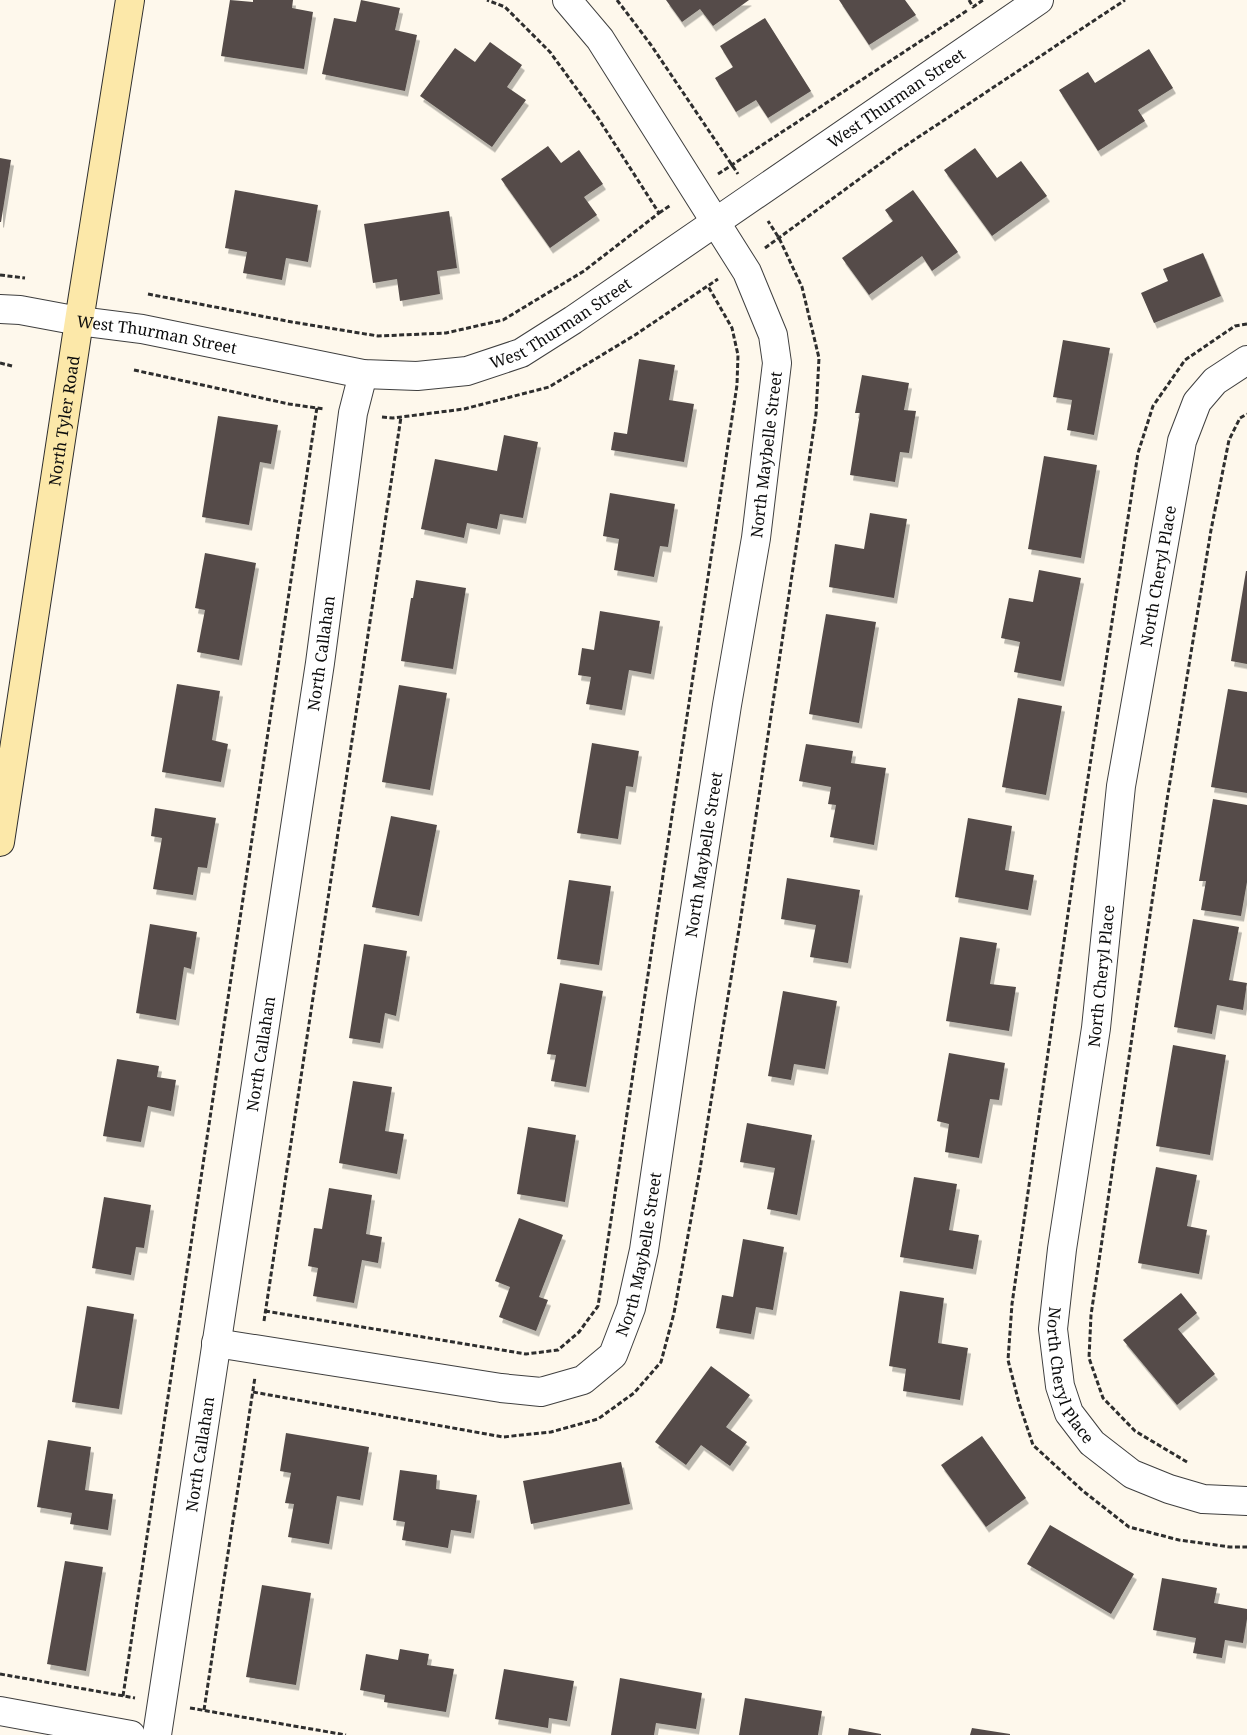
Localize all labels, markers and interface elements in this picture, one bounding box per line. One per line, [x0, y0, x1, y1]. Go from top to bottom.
street label: West Thurman Street [823, 43, 970, 153]
street label: West Thurman Street [487, 272, 636, 374]
street label: West Thurman Street [75, 310, 239, 359]
street label: North Tyler Road [43, 354, 85, 488]
street label: North Maybelle Street [745, 370, 787, 539]
street label: North Cheryl Place [1135, 504, 1181, 648]
street label: North Callahan [302, 594, 340, 713]
street label: North Maybelle Street [680, 770, 727, 939]
street label: North Cheryl Place [1083, 904, 1119, 1048]
street label: North Callahan [241, 995, 280, 1113]
street label: North Maybelle Street [610, 1170, 666, 1340]
street label: North Cheryl Place [1042, 1306, 1099, 1448]
street label: North Callahan [180, 1395, 219, 1513]

